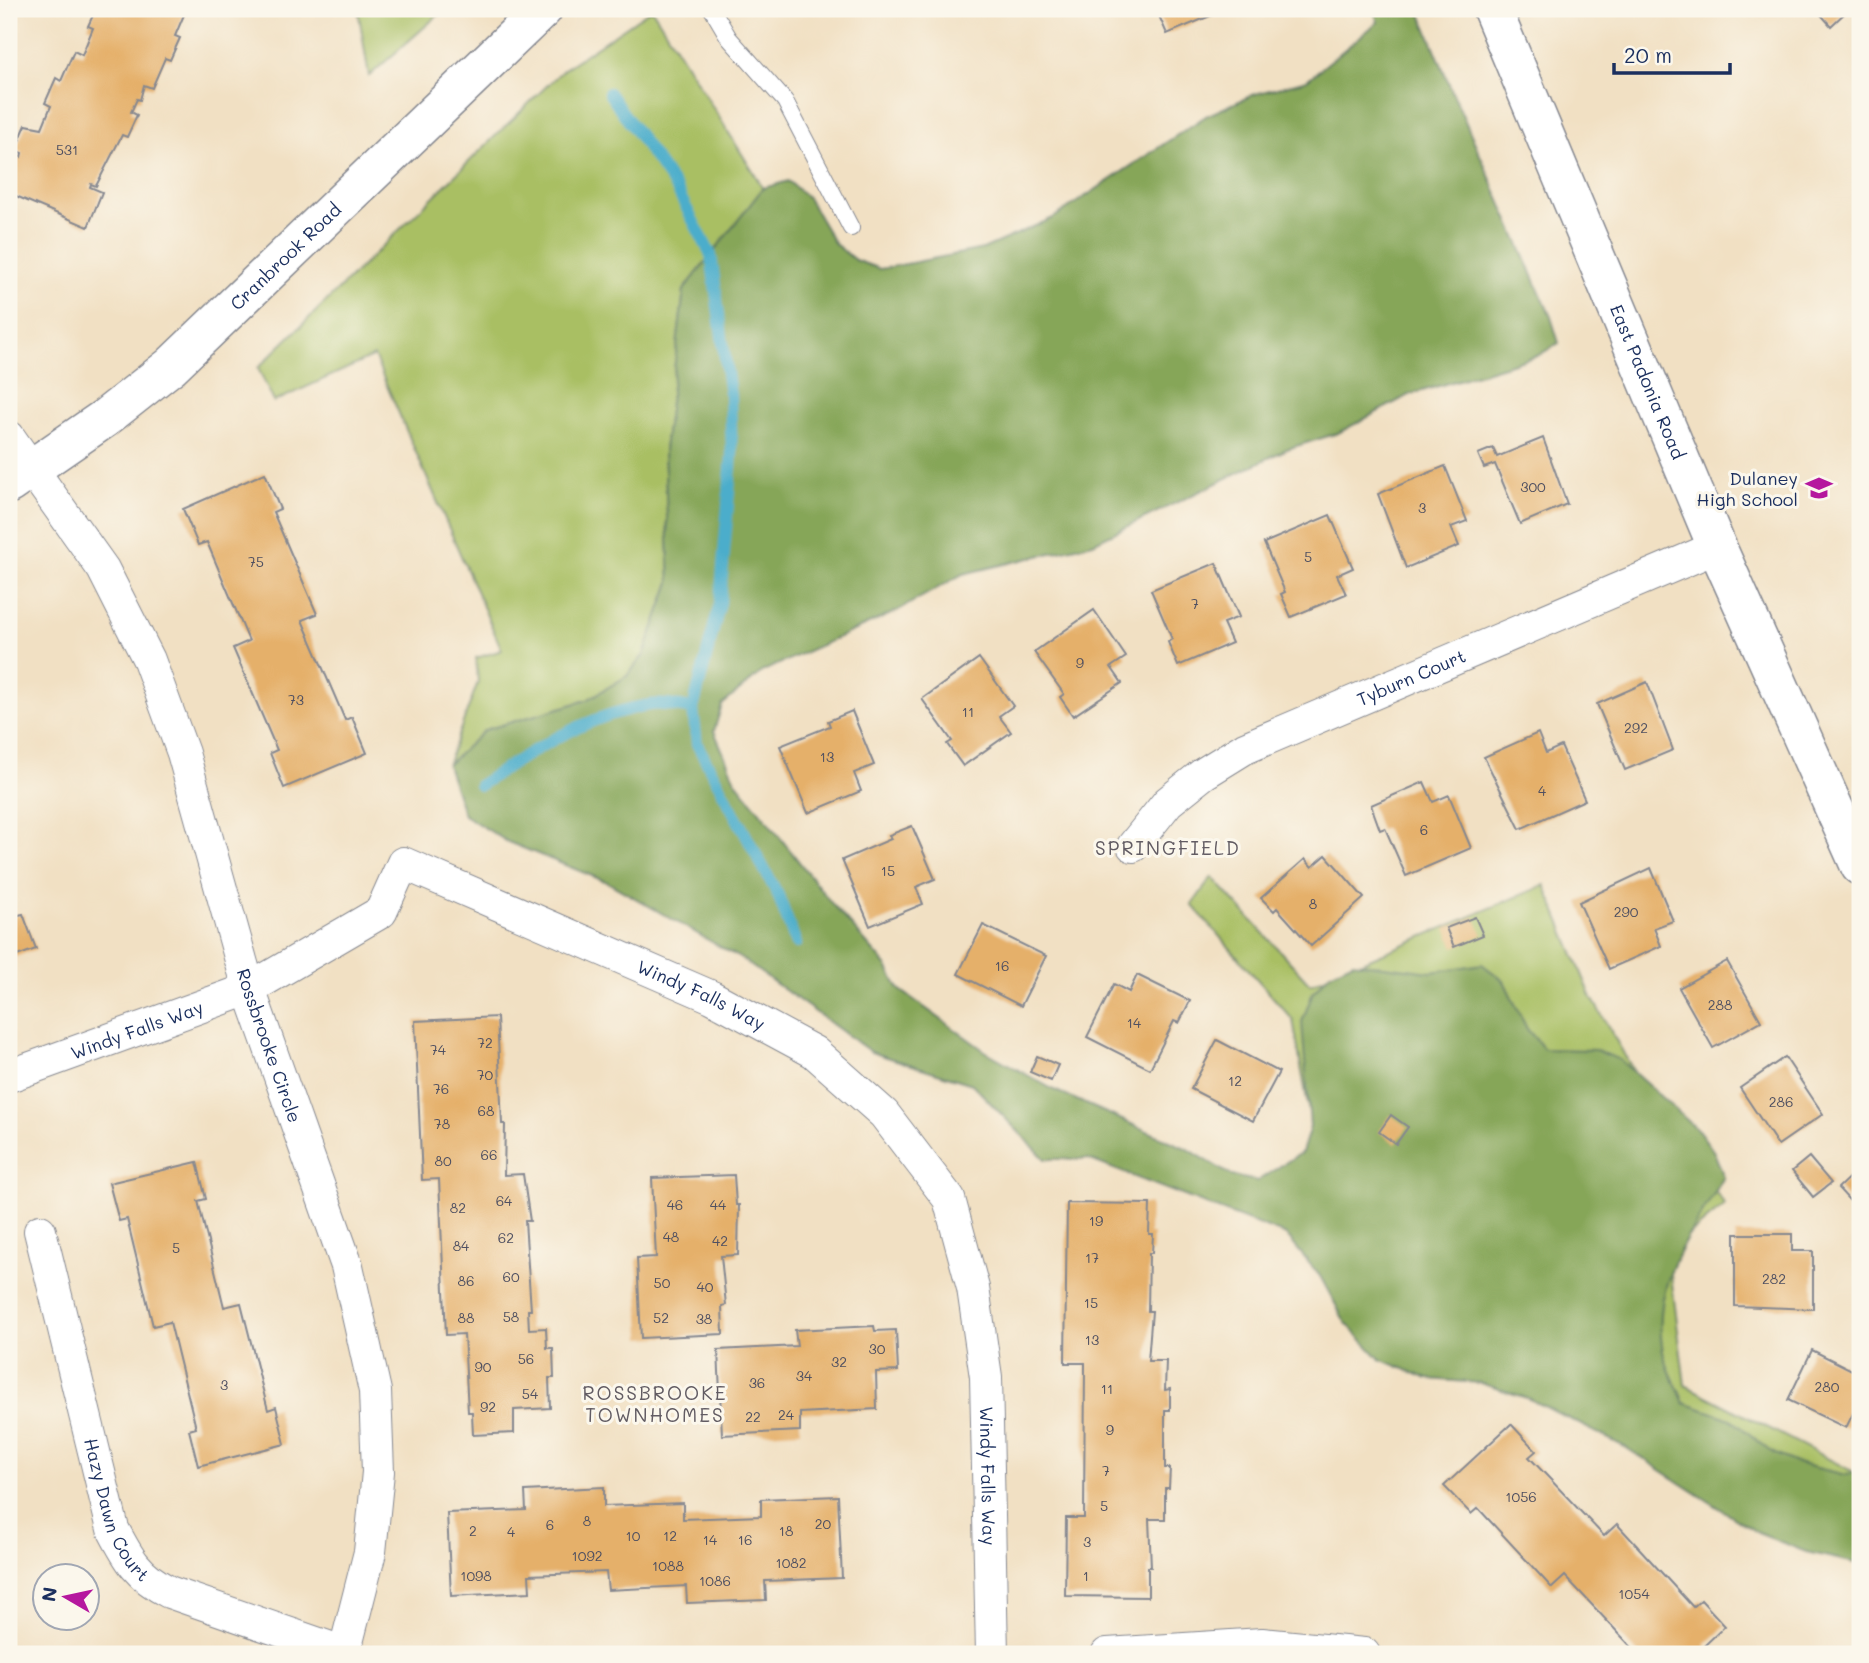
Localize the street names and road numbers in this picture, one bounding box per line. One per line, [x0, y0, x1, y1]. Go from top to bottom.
street label: Cranbrook Road [225, 197, 346, 315]
street label: East Padonia Road [1605, 301, 1691, 463]
street label: Tyburn Court [1353, 644, 1469, 711]
street label: Windy Falls Way [634, 954, 770, 1036]
street label: Rossbrooke Circle [232, 966, 307, 1126]
street label: Windy Falls Way [67, 995, 206, 1065]
street label: Windy Falls Way [975, 1406, 1002, 1546]
street label: Hazy Dawn Court [79, 1436, 155, 1587]

